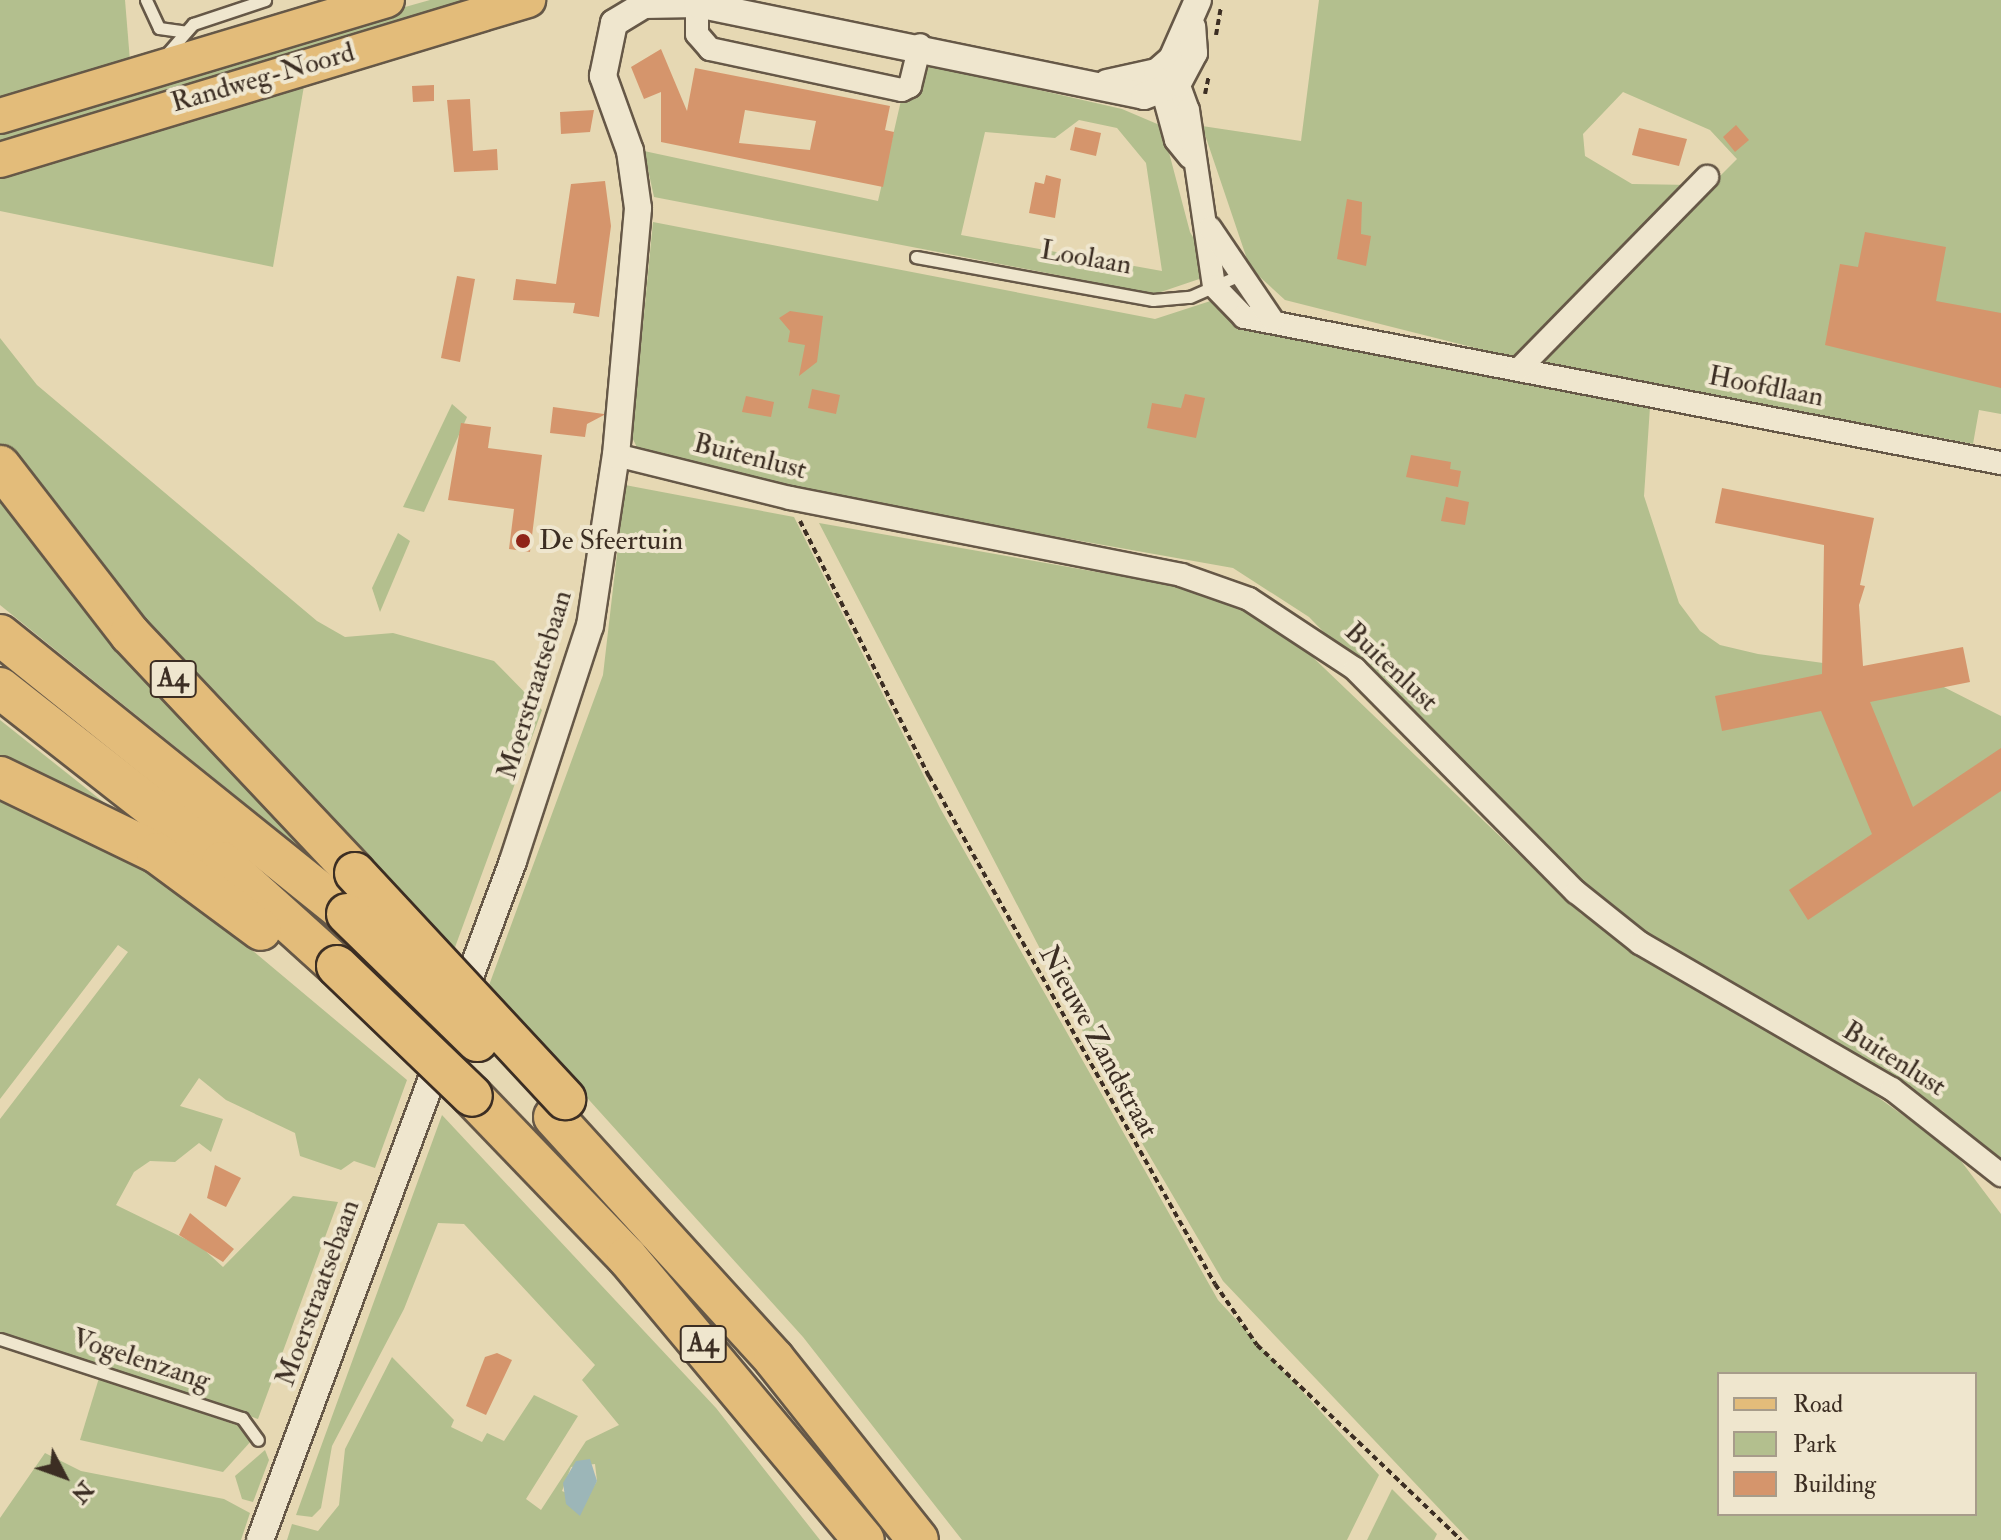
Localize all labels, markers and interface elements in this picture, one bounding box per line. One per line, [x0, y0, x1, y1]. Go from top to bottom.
street label: Randweg-Noord [167, 36, 359, 120]
street label: Loolaan [1038, 233, 1134, 283]
street label: Hoofdlaan [1705, 359, 1827, 415]
street label: Buitenlust [690, 427, 810, 487]
place label: De Sfeertuin [539, 524, 683, 558]
marker: De Sfeertuin [514, 532, 532, 550]
street label: Moerstraatsebaan [490, 586, 580, 784]
street label: Buitenlust [1337, 615, 1445, 719]
road number: A4 [149, 657, 197, 701]
street label: Nieuwe Zandstraat [1031, 940, 1165, 1144]
street label: Buitenlust [1836, 1014, 1952, 1104]
street label: Moerstraatsebaan [269, 1195, 367, 1391]
street label: Vogelenzang [68, 1322, 214, 1398]
road number: A4 [679, 1322, 727, 1366]
legend [1717, 1372, 1977, 1516]
text: Road [1793, 1389, 1843, 1420]
text: Park [1793, 1429, 1837, 1460]
north arrow [24, 1436, 104, 1516]
text: Building [1793, 1469, 1876, 1500]
text: N [65, 1475, 99, 1508]

